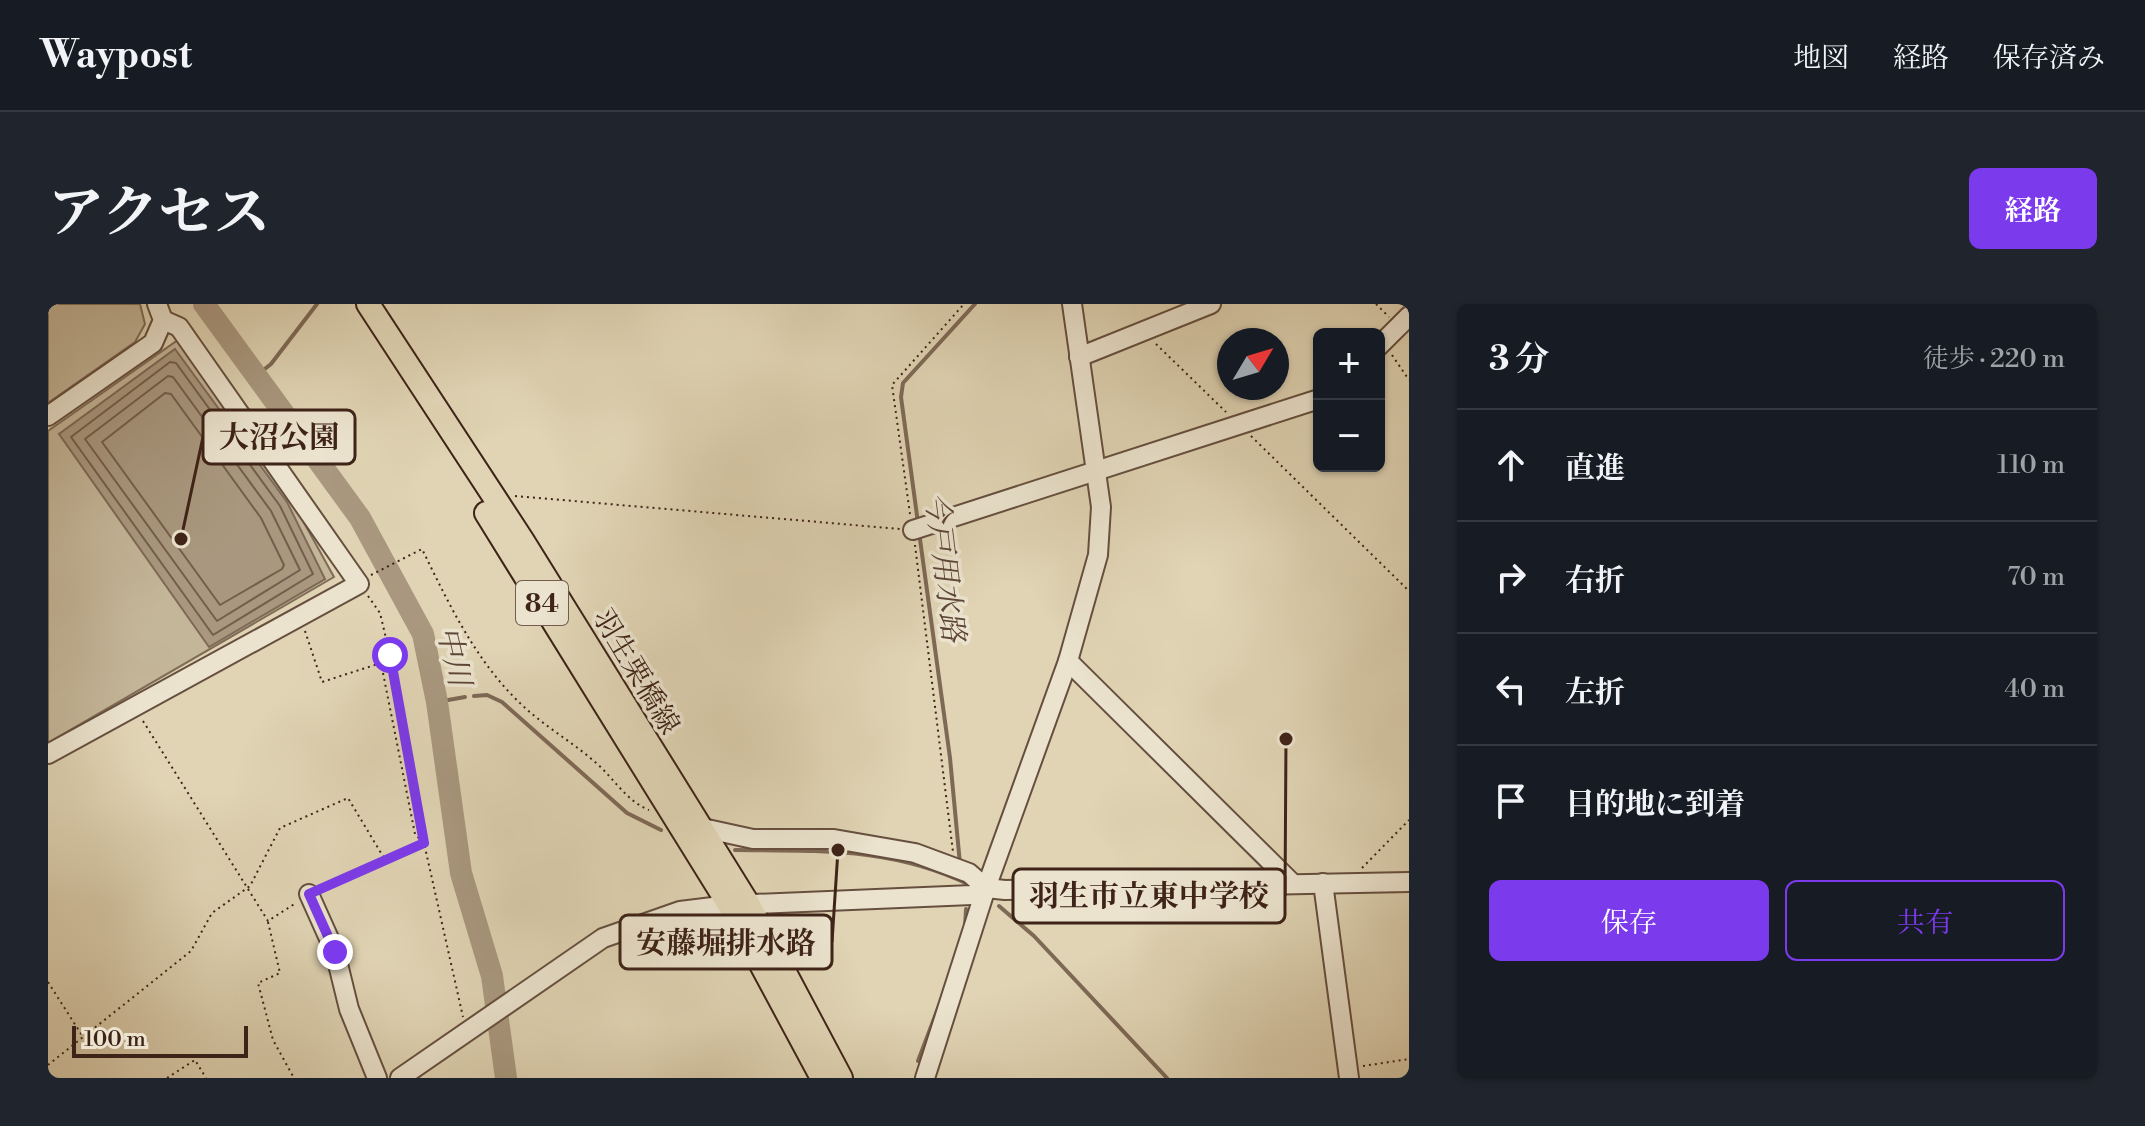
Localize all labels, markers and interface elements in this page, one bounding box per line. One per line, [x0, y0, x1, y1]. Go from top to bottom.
text: Waypost [40, 32, 192, 79]
text: 地図 [1793, 41, 1849, 76]
text: 経路 [1893, 41, 1949, 76]
text: 保存済み [1993, 41, 2105, 76]
button: 経路 [1969, 168, 2097, 249]
text: アクセス [48, 179, 270, 249]
north arrow [1217, 328, 1289, 400]
map controls [1313, 328, 1385, 472]
button: + [1313, 328, 1385, 400]
text: 3 分 [1489, 339, 1549, 381]
text: 徒歩 · 220 m [1923, 343, 2065, 375]
button: − [1313, 400, 1385, 472]
callout: 大沼公園 [203, 410, 355, 464]
text: 大沼公園 [219, 419, 339, 457]
icon: ahead [1489, 443, 1533, 487]
text: 110 m [1997, 449, 2065, 481]
text: 直進 [1565, 450, 1625, 488]
water label: 今戸用水路 [916, 490, 972, 646]
icon: right [1489, 555, 1533, 599]
text: 70 m [2007, 561, 2065, 593]
text: 右折 [1565, 562, 1625, 600]
road number: 84 [516, 581, 568, 625]
street label: 羽生栗橋線 [585, 603, 687, 741]
water label: 中川 [428, 623, 479, 693]
route start [372, 637, 408, 673]
icon: left [1489, 667, 1533, 711]
text: 40 m [2004, 673, 2065, 705]
text: 左折 [1565, 674, 1625, 712]
icon: arrive [1489, 779, 1533, 823]
text: 目的地に到着 [1565, 786, 1745, 824]
callout: 羽生市立東中学校 [1013, 869, 1285, 923]
text: 羽生市立東中学校 [1029, 878, 1269, 916]
button: 保存 [1489, 880, 1769, 961]
button: 共有 [1785, 880, 2065, 961]
callout: 安藤堀排水路 [620, 915, 832, 969]
text: 安藤堀排水路 [636, 925, 816, 963]
route end [317, 934, 353, 970]
scale bar [72, 1022, 248, 1058]
text: 100 m [84, 1026, 146, 1053]

